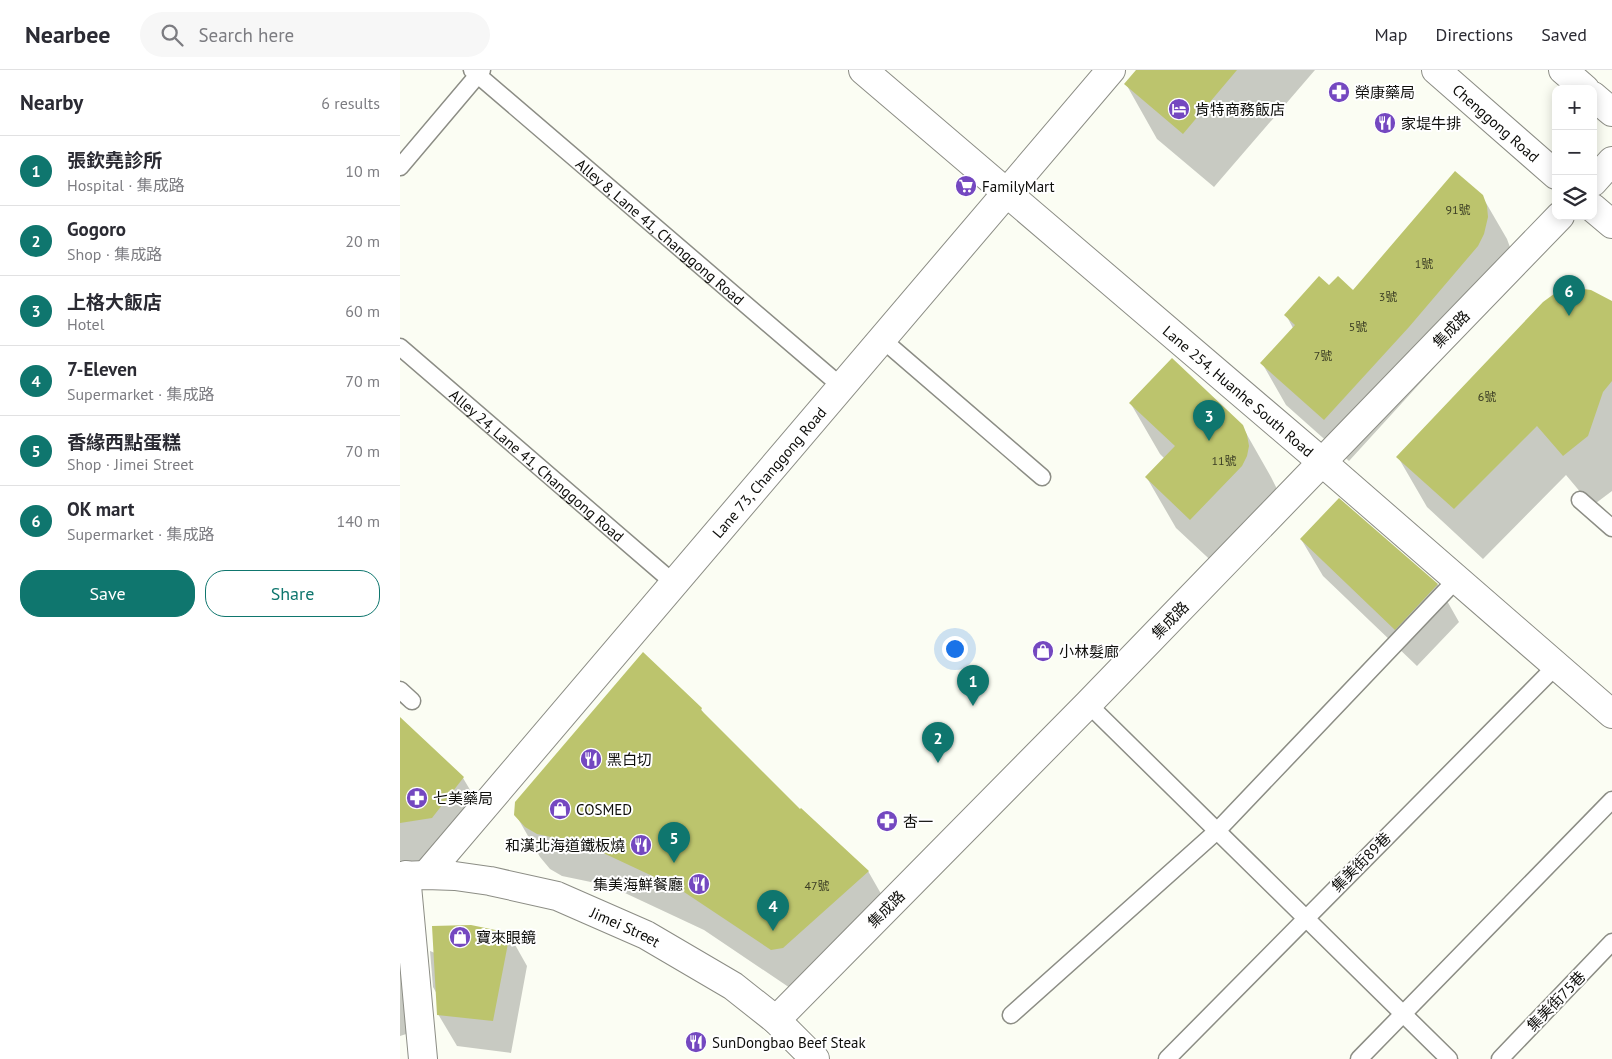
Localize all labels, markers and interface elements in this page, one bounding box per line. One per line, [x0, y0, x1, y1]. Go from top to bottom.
search box [140, 12, 490, 57]
text: Nearbee [25, 19, 110, 50]
icon: search [158, 21, 186, 49]
text: Search here [198, 23, 294, 47]
text: Map [1375, 23, 1407, 46]
text: Directions [1435, 23, 1513, 46]
text: Saved [1541, 23, 1587, 46]
pharmacy icon: 榮康藥局 [1327, 80, 1351, 104]
street label: Chenggong Road [1449, 80, 1543, 166]
place label: 榮康藥局 [1355, 83, 1415, 102]
map controls [1552, 85, 1597, 220]
button: + [1552, 85, 1597, 130]
text: Nearby [20, 89, 83, 116]
text: 6 results [321, 93, 380, 113]
hotel icon: 肯特商務飯店 [1167, 97, 1191, 121]
place label: 肯特商務飯店 [1195, 100, 1285, 119]
restaurant icon: 家堤牛排 [1373, 111, 1397, 135]
place label: 家堤牛排 [1401, 114, 1461, 133]
button: − [1552, 130, 1597, 175]
text: 張欽堯診所 [67, 148, 162, 172]
street label: Alley 8, Lane 41, Changgong Road [572, 154, 748, 309]
text: 1 [31, 161, 41, 181]
text: 10 m [345, 161, 380, 181]
supermarket icon: FamilyMart [954, 174, 978, 198]
text: Hospital · 集成路 [67, 175, 185, 195]
button: layers [1552, 175, 1597, 220]
place label: FamilyMart [982, 177, 1055, 196]
house number: 91號 [1445, 202, 1471, 217]
text: Gogoro [67, 217, 126, 241]
text: 2 [31, 231, 41, 251]
text: 20 m [345, 231, 380, 251]
text: Shop · 集成路 [67, 244, 162, 264]
house number: 1號 [1415, 256, 1433, 271]
pin: 6 [1553, 275, 1585, 316]
house number: 3號 [1379, 289, 1397, 304]
text: 上格大飯店 [67, 290, 162, 314]
text: 3 [31, 301, 41, 321]
text: 60 m [345, 301, 380, 321]
street label: 集成路 [1429, 306, 1473, 352]
text: Hotel [67, 314, 104, 334]
house number: 5號 [1349, 319, 1367, 334]
street label: Lane 254, Huanhe South Road [1159, 321, 1318, 461]
house number: 7號 [1314, 348, 1332, 363]
text: 7-Eleven [67, 357, 137, 381]
text: 4 [31, 371, 41, 391]
text: 70 m [345, 371, 380, 391]
text: Supermarket · 集成路 [67, 384, 215, 404]
street label: Alley 24, Lane 41, Changgong Road [446, 385, 628, 545]
house number: 6號 [1478, 389, 1496, 404]
pin: 3 [1193, 400, 1225, 441]
street label: Lane 73, Changgong Road [708, 403, 830, 542]
text: 香緣西點蛋糕 [67, 430, 181, 454]
text: 5 [31, 441, 41, 461]
text: 70 m [345, 441, 380, 461]
house number: 11號 [1211, 453, 1237, 468]
text: Shop · Jimei Street [67, 454, 194, 474]
text: OK mart [67, 497, 134, 521]
text: 6 [31, 511, 41, 531]
text: 140 m [337, 511, 380, 531]
text: Supermarket · 集成路 [67, 524, 215, 544]
button: Save [20, 570, 195, 617]
button: Share [205, 570, 380, 617]
street label: 集成路 [1148, 597, 1192, 643]
your location [942, 636, 968, 662]
shop icon: 小林髮廊 [1031, 639, 1055, 663]
place label: 小林髮廊 [1059, 642, 1119, 661]
pin: 1 [957, 665, 989, 706]
pin: 2 [922, 722, 954, 763]
restaurant icon: 黑白切 [579, 747, 603, 771]
place label: 黑白切 [607, 750, 652, 769]
pharmacy icon: 七美藥局 [405, 786, 429, 810]
place label: 七美藥局 [433, 789, 493, 808]
shop icon: COSMED [548, 797, 572, 821]
place label: COSMED [576, 800, 632, 819]
pharmacy icon: 杏一 [875, 809, 899, 833]
place label: 杏一 [903, 812, 933, 831]
pin: 5 [658, 822, 690, 863]
street label: 集美街89巷 [1327, 828, 1395, 896]
restaurant icon: 和漢北海道鐵板燒 [629, 833, 653, 857]
place label: 和漢北海道鐵板燒 [505, 836, 625, 855]
restaurant icon: 集美海鮮餐廳 [687, 872, 711, 896]
place label: 集美海鮮餐廳 [593, 875, 683, 894]
house number: 47號 [804, 878, 830, 893]
street label: 集成路 [863, 886, 909, 932]
pin: 4 [757, 890, 789, 931]
street label: Jimei Street [587, 902, 664, 951]
shop icon: 寶來眼鏡 [448, 925, 472, 949]
place label: 寶來眼鏡 [476, 928, 536, 947]
street label: 集美街75巷 [1523, 967, 1589, 1035]
restaurant icon: SunDongbao Beef Steak [684, 1030, 708, 1054]
place label: SunDongbao Beef Steak [712, 1033, 867, 1052]

